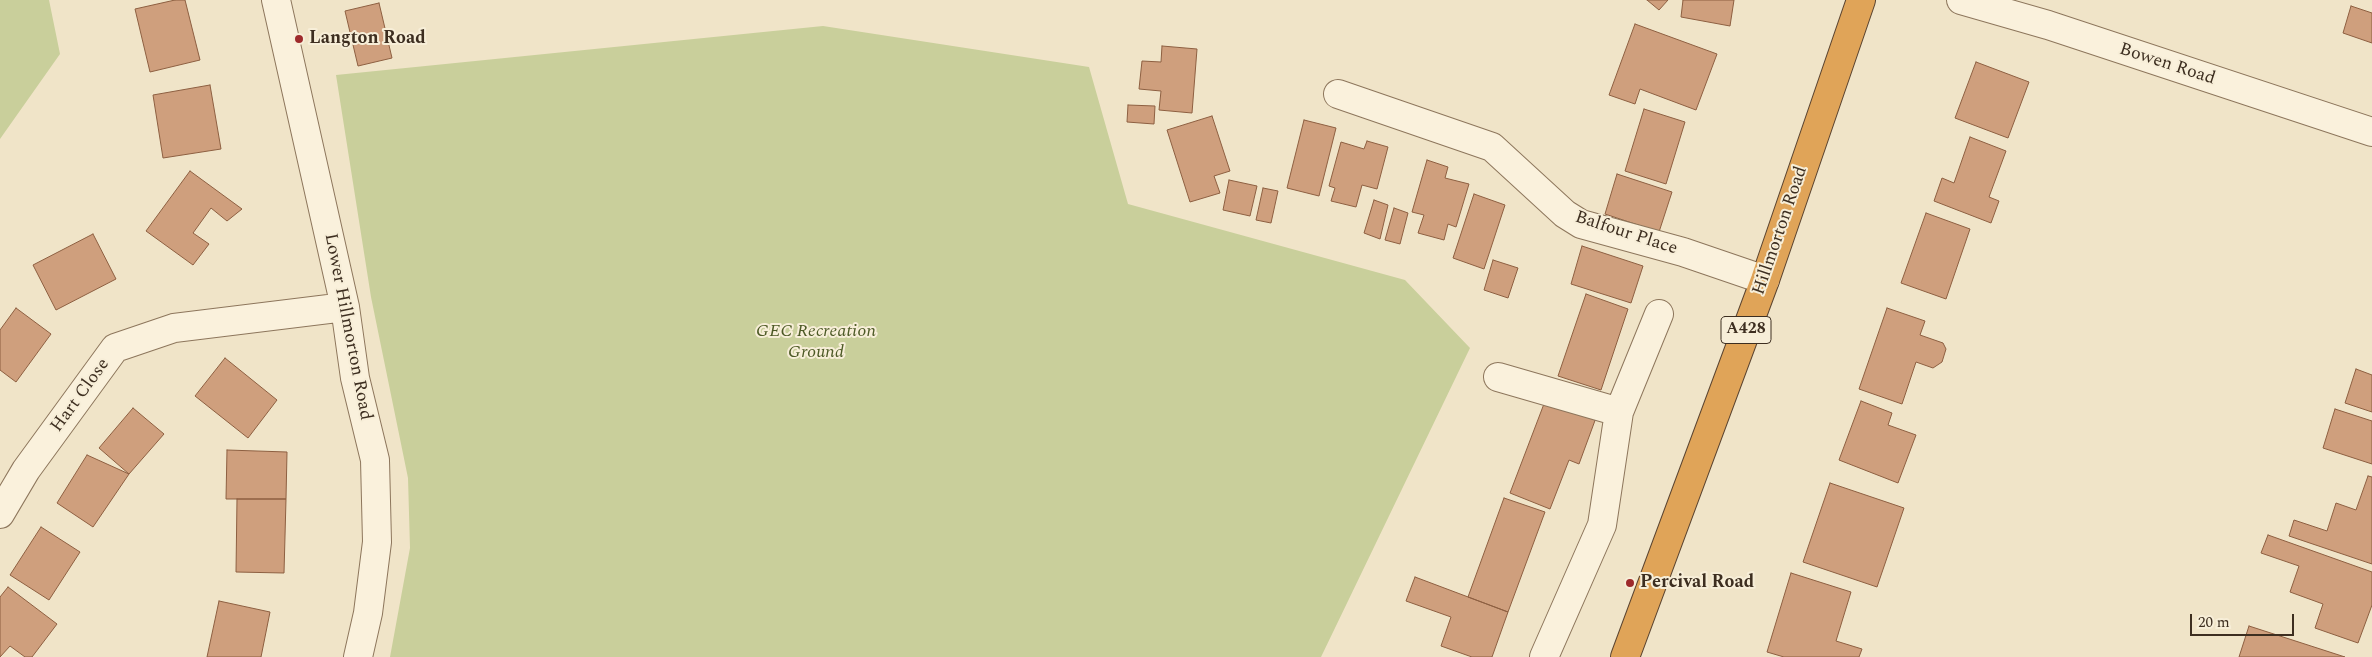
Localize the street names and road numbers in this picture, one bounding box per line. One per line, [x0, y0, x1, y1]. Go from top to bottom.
street label: Bowen Road [2116, 39, 2218, 91]
street label: Hillmorton Road [1749, 164, 1813, 298]
street label: Balfour Place [1572, 207, 1680, 261]
street label: Lower Hillmorton Road [318, 232, 376, 422]
road number: A428 [1721, 316, 1771, 344]
street label: Hart Close [47, 355, 115, 437]

